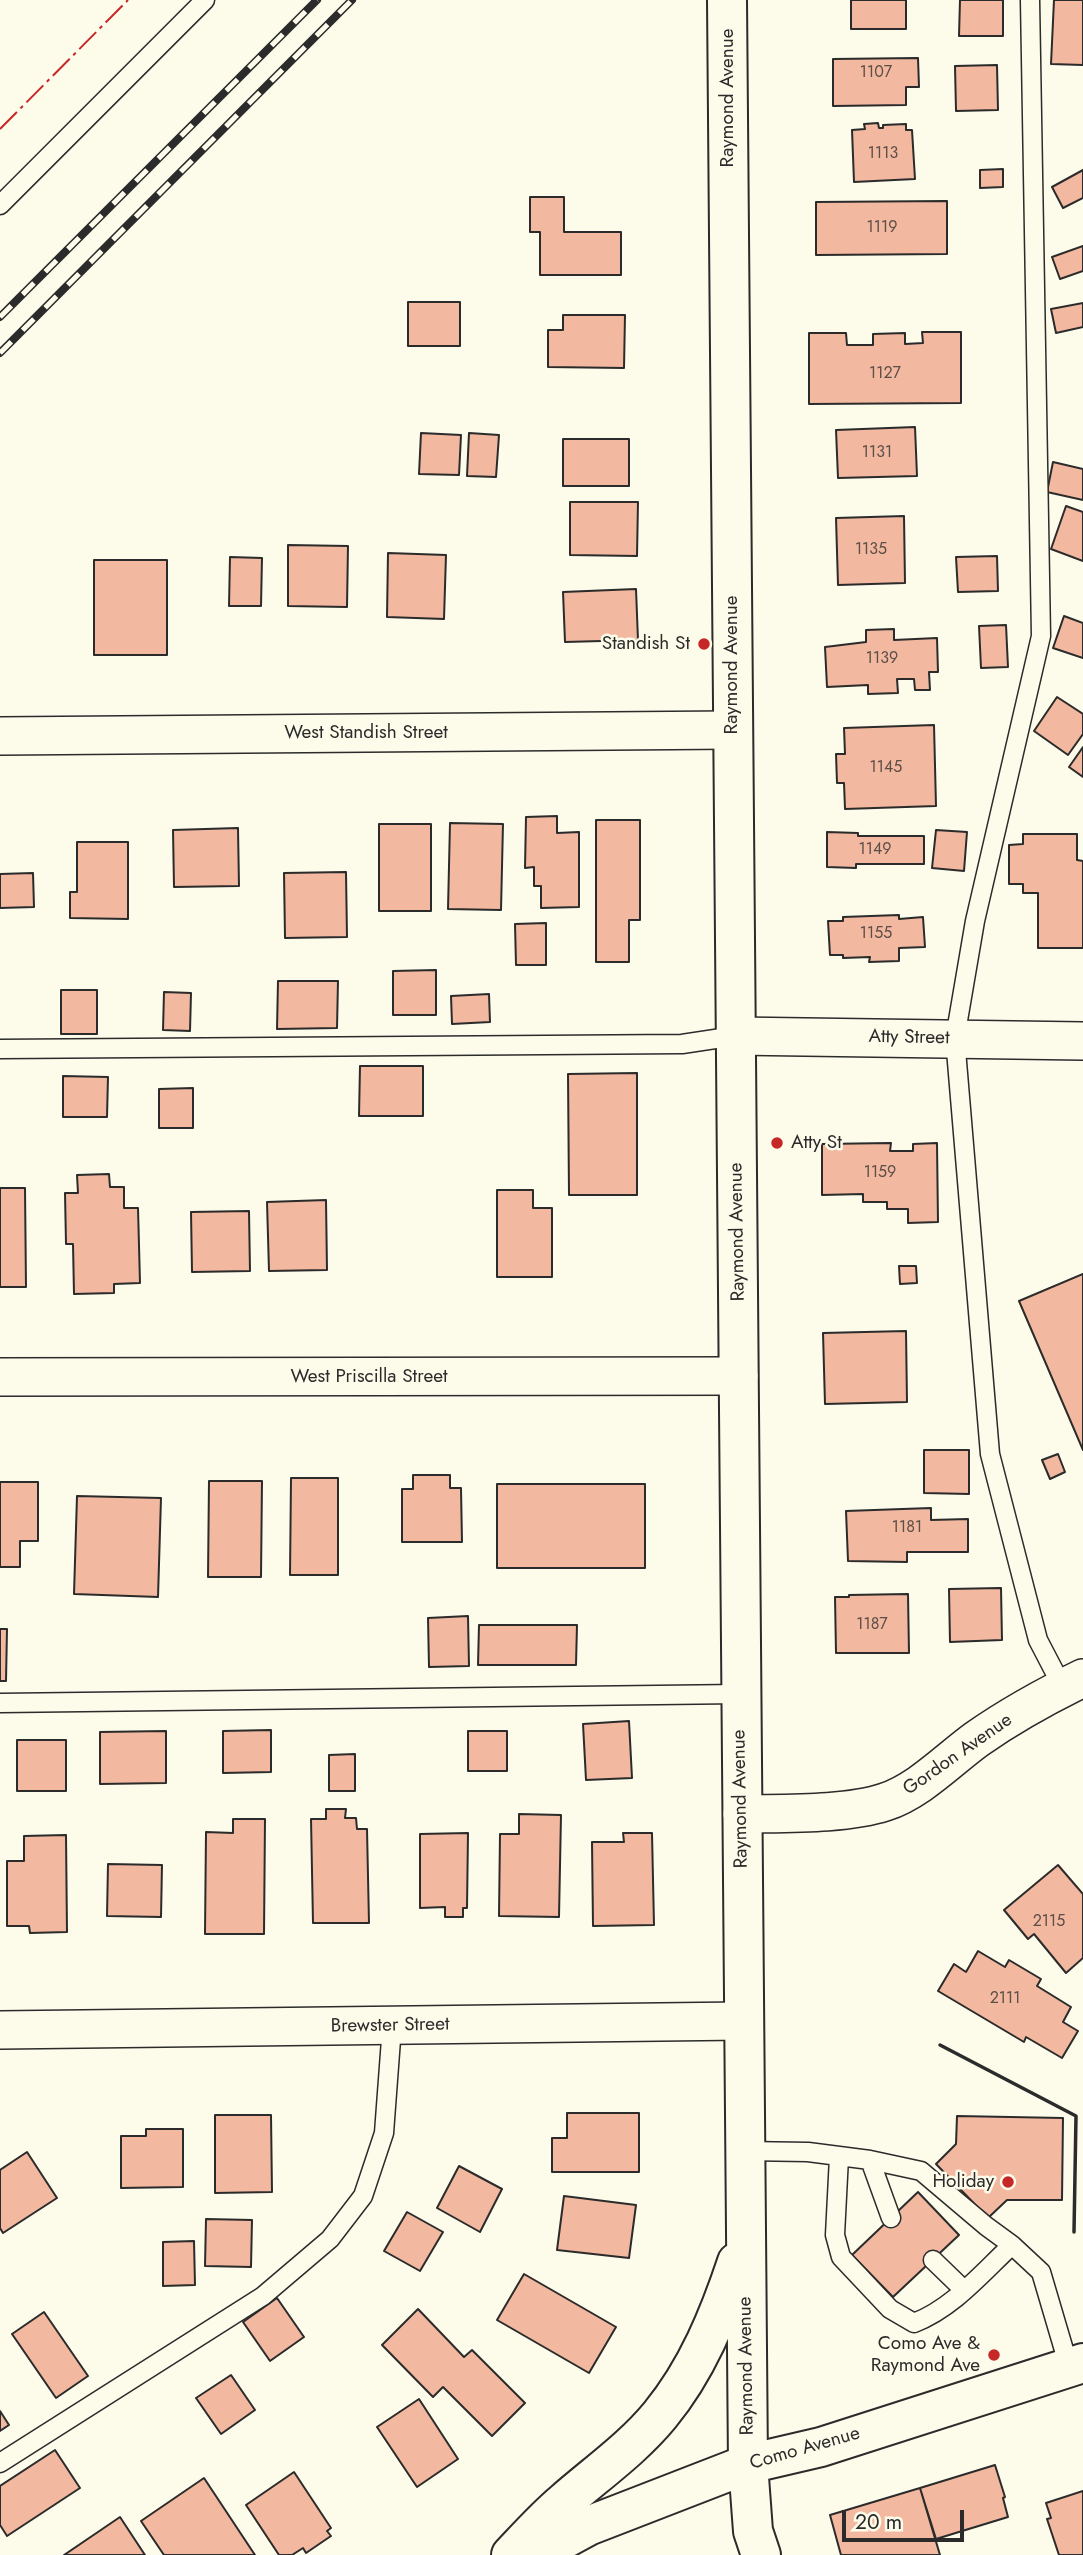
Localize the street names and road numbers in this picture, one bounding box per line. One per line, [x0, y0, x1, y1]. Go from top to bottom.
street label: Raymond Avenue [717, 29, 739, 167]
street label: Raymond Avenue [721, 596, 743, 734]
street label: West Standish Street [284, 722, 448, 744]
street label: Atty Street [868, 1026, 950, 1050]
street label: Raymond Avenue [725, 1162, 751, 1302]
street label: West Priscilla Street [290, 1366, 448, 1388]
street label: Gordon Avenue [899, 1709, 1017, 1801]
street label: Raymond Avenue [728, 1729, 754, 1869]
street label: Brewster Street [330, 2014, 450, 2038]
street label: Raymond Avenue [734, 2296, 760, 2436]
street label: Como Avenue [747, 2422, 863, 2476]

